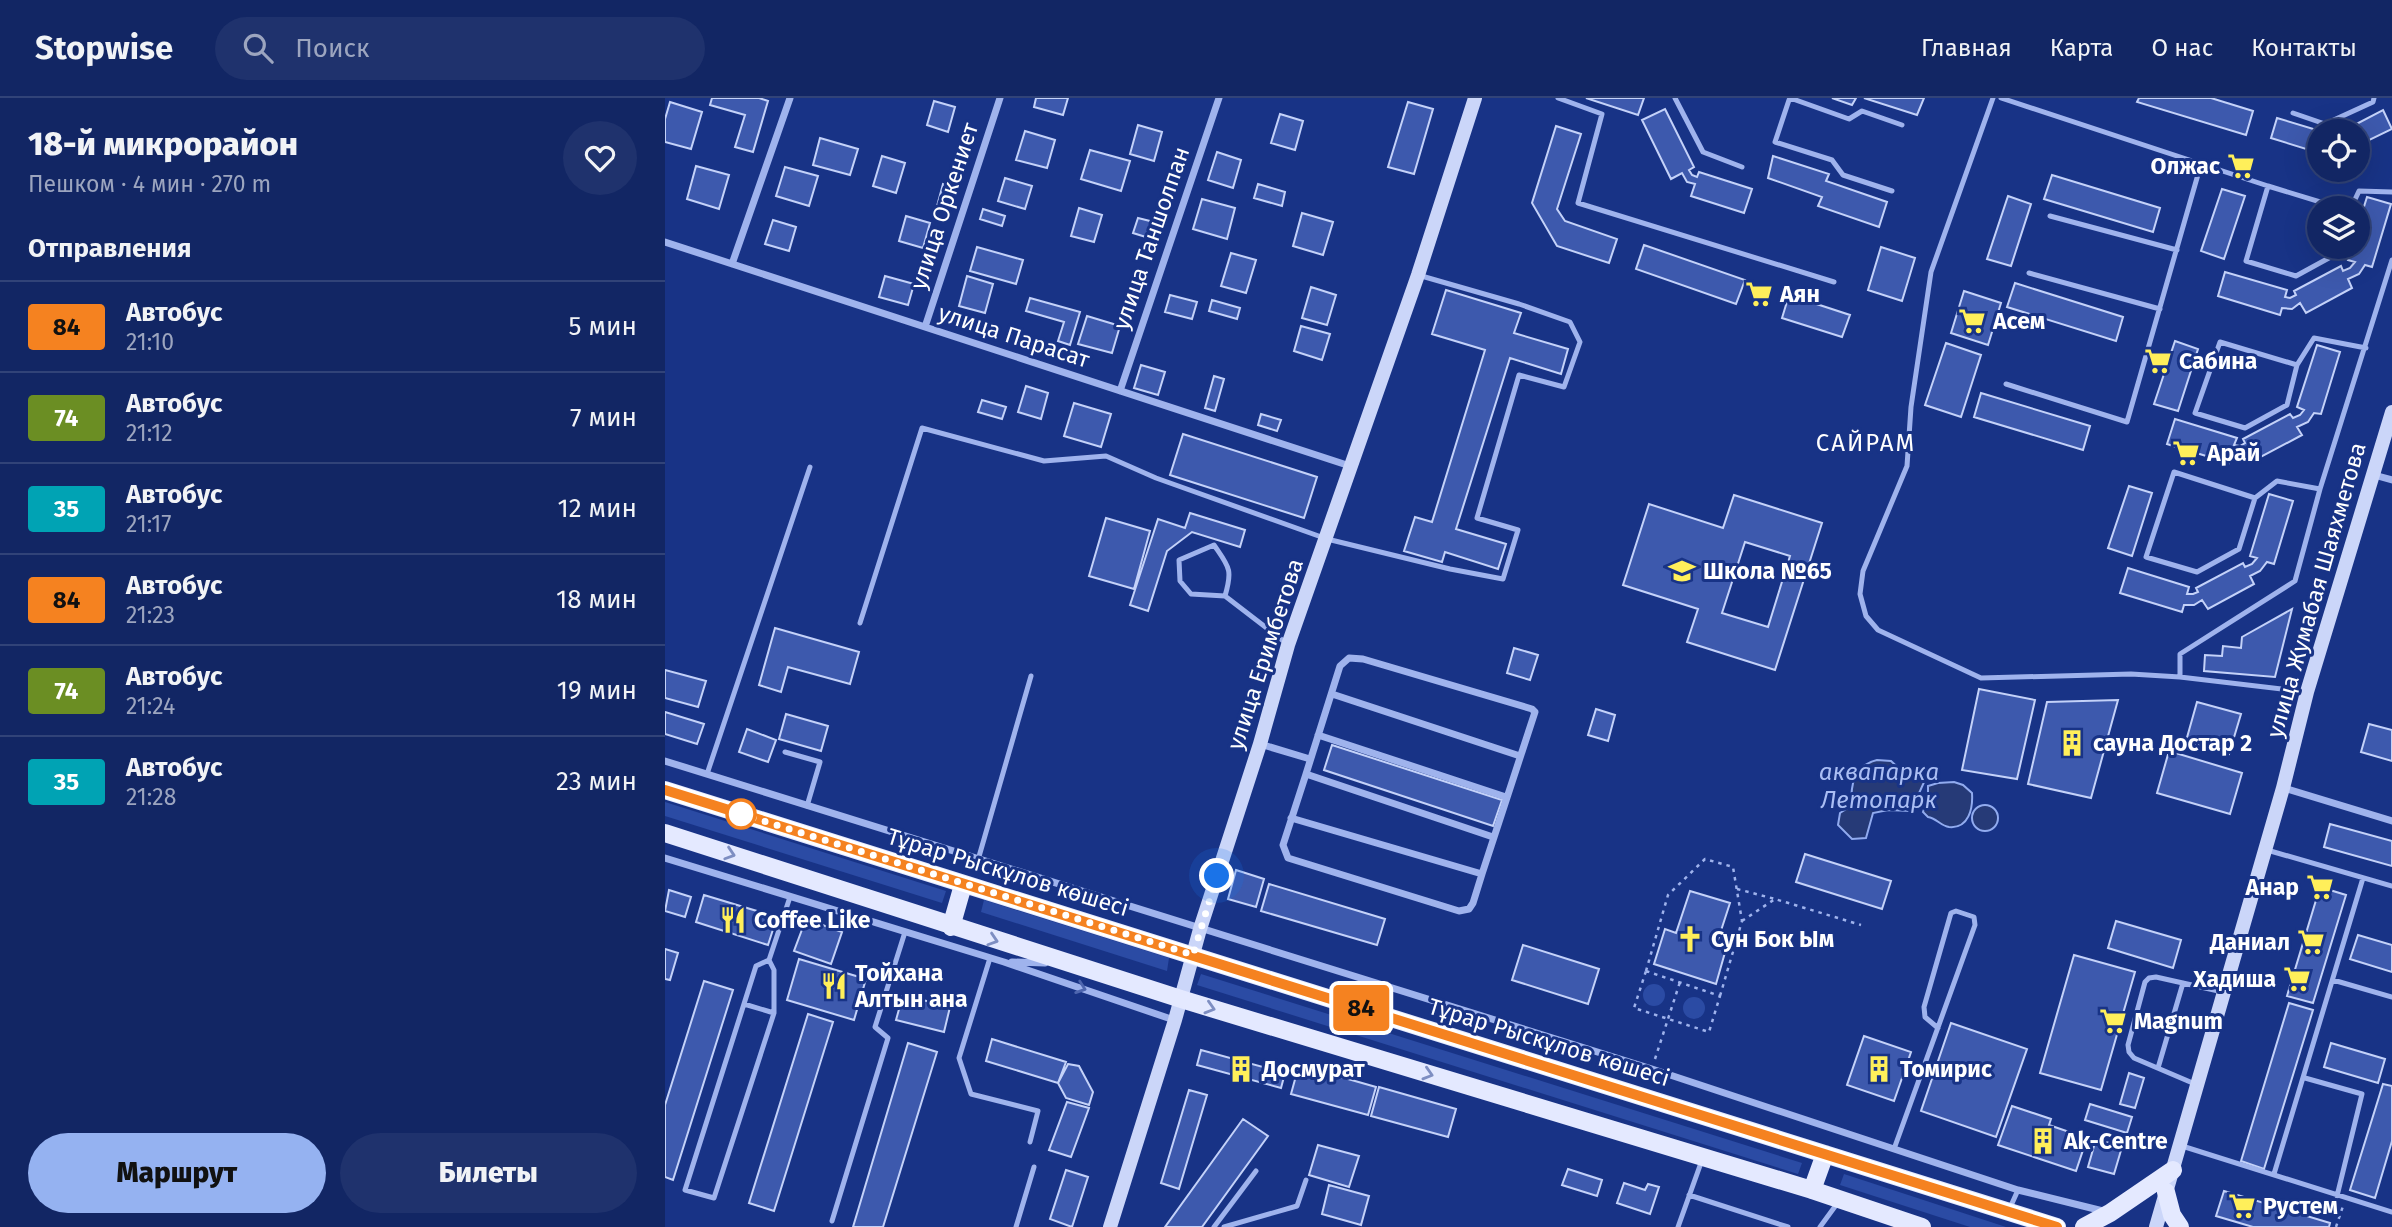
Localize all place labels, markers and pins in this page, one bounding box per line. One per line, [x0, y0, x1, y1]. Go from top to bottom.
supermarket icon: Олжас [2226, 151, 2256, 181]
place label: Олжас [2151, 152, 2220, 180]
supermarket icon: Аян [1744, 279, 1774, 309]
place label: Аян [1779, 280, 1820, 308]
supermarket icon: Асем [1957, 306, 1987, 336]
place label: Асем [1992, 307, 2045, 335]
supermarket icon: Сабина [2143, 346, 2173, 376]
place label: Сабина [2179, 347, 2257, 375]
supermarket icon: Арай [2171, 438, 2201, 468]
place label: Арай [2206, 439, 2260, 467]
school or university icon: Школа №65 [1667, 556, 1697, 586]
place label: Школа №65 [1703, 557, 1832, 585]
building icon: сауна Достар 2 [2057, 728, 2087, 758]
place label: сауна Достар 2 [2093, 729, 2252, 757]
unlabelled marker [726, 799, 756, 829]
supermarket icon: Анар [2305, 872, 2335, 902]
place label: Анар [2245, 873, 2299, 901]
restaurant icon: Coffee Like [718, 905, 748, 935]
place label: Coffee Like [754, 906, 871, 934]
church icon: Сун Бок Ым [1675, 924, 1705, 954]
place label: Сун Бок Ым [1711, 925, 1834, 953]
supermarket icon: Даниал [2296, 927, 2326, 957]
place label: Даниал [2209, 928, 2290, 956]
place label: Тойхана Алтын ана [854, 959, 968, 1013]
supermarket icon: Хадиша [2282, 964, 2312, 994]
place label: Хадиша [2192, 965, 2276, 993]
restaurant icon: Тойхана Алтын ана [819, 971, 849, 1001]
supermarket icon: Magnum [2098, 1006, 2128, 1036]
place label: Magnum [2134, 1007, 2223, 1035]
building icon: Досмурат [1226, 1054, 1256, 1084]
building icon: Томирис [1864, 1054, 1894, 1084]
place label: Досмурат [1261, 1055, 1365, 1083]
place label: Томирис [1900, 1055, 1992, 1083]
building icon: Ak-Centre [2028, 1126, 2058, 1156]
place label: Ak-Centre [2063, 1127, 2168, 1155]
supermarket icon: Рустем [2227, 1191, 2257, 1221]
place label: Рустем [2263, 1192, 2338, 1220]

